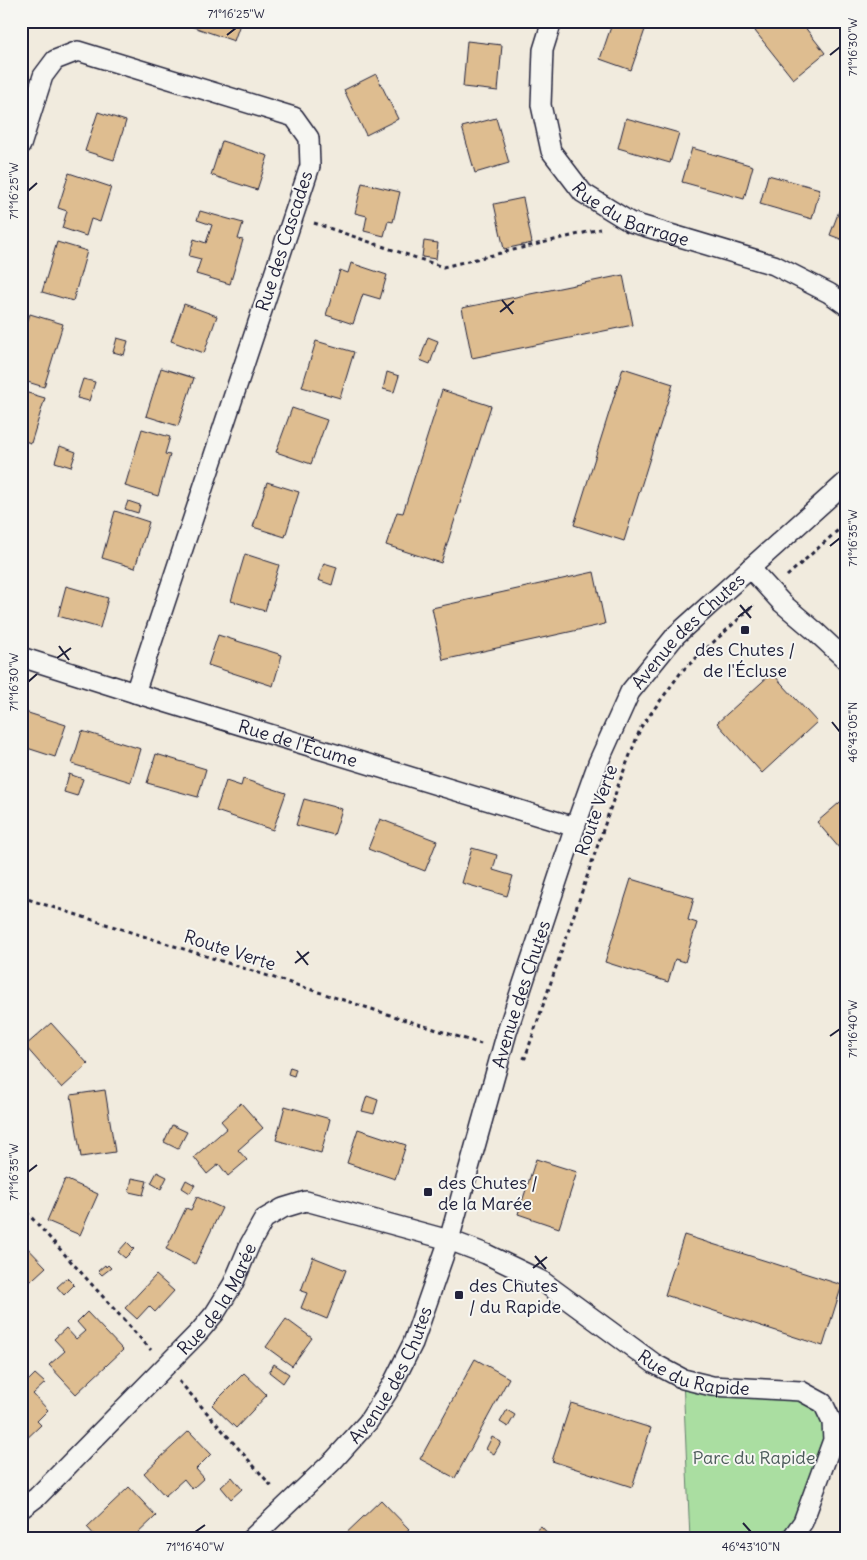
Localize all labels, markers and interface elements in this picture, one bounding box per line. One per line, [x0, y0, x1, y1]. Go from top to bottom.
text: 71°16'25"W [207, 6, 265, 21]
text: 71°16'30"W [845, 18, 860, 76]
text: 71°16'25"W [6, 162, 21, 220]
street label: Rue des Cascades [250, 168, 318, 314]
street label: Rue du Barrage [567, 177, 692, 251]
text: 71°16'35"W [845, 509, 860, 567]
street label: Avenue des Chutes [626, 568, 749, 693]
marker: des Chutes / de l'Écluse [739, 624, 751, 636]
place label: des Chutes / de l'Écluse [695, 638, 795, 682]
text: 71°16'30"W [6, 653, 21, 711]
text: 46°43'05"N [845, 702, 860, 762]
street label: Rue de l'Écume [236, 714, 360, 772]
street label: Route Verte [570, 761, 622, 859]
street label: Avenue des Chutes [486, 917, 555, 1070]
street label: Route Verte [181, 924, 279, 976]
text: 71°16'40"W [845, 1000, 860, 1058]
text: 71°16'35"W [6, 1143, 21, 1201]
place label: des Chutes / de la Marée [438, 1171, 538, 1215]
marker: des Chutes / de la Marée [422, 1186, 434, 1198]
street label: Rue de la Marée [172, 1239, 261, 1359]
place label: des Chutes / du Rapide [469, 1274, 561, 1318]
marker: des Chutes / du Rapide [453, 1289, 465, 1301]
street label: Avenue des Chutes [343, 1303, 436, 1448]
street label: Rue du Rapide [634, 1344, 750, 1400]
park label: Parc du Rapide [693, 1446, 815, 1469]
text: 71°16'40"W [166, 1539, 224, 1554]
text: 46°43'10"N [722, 1539, 780, 1554]

